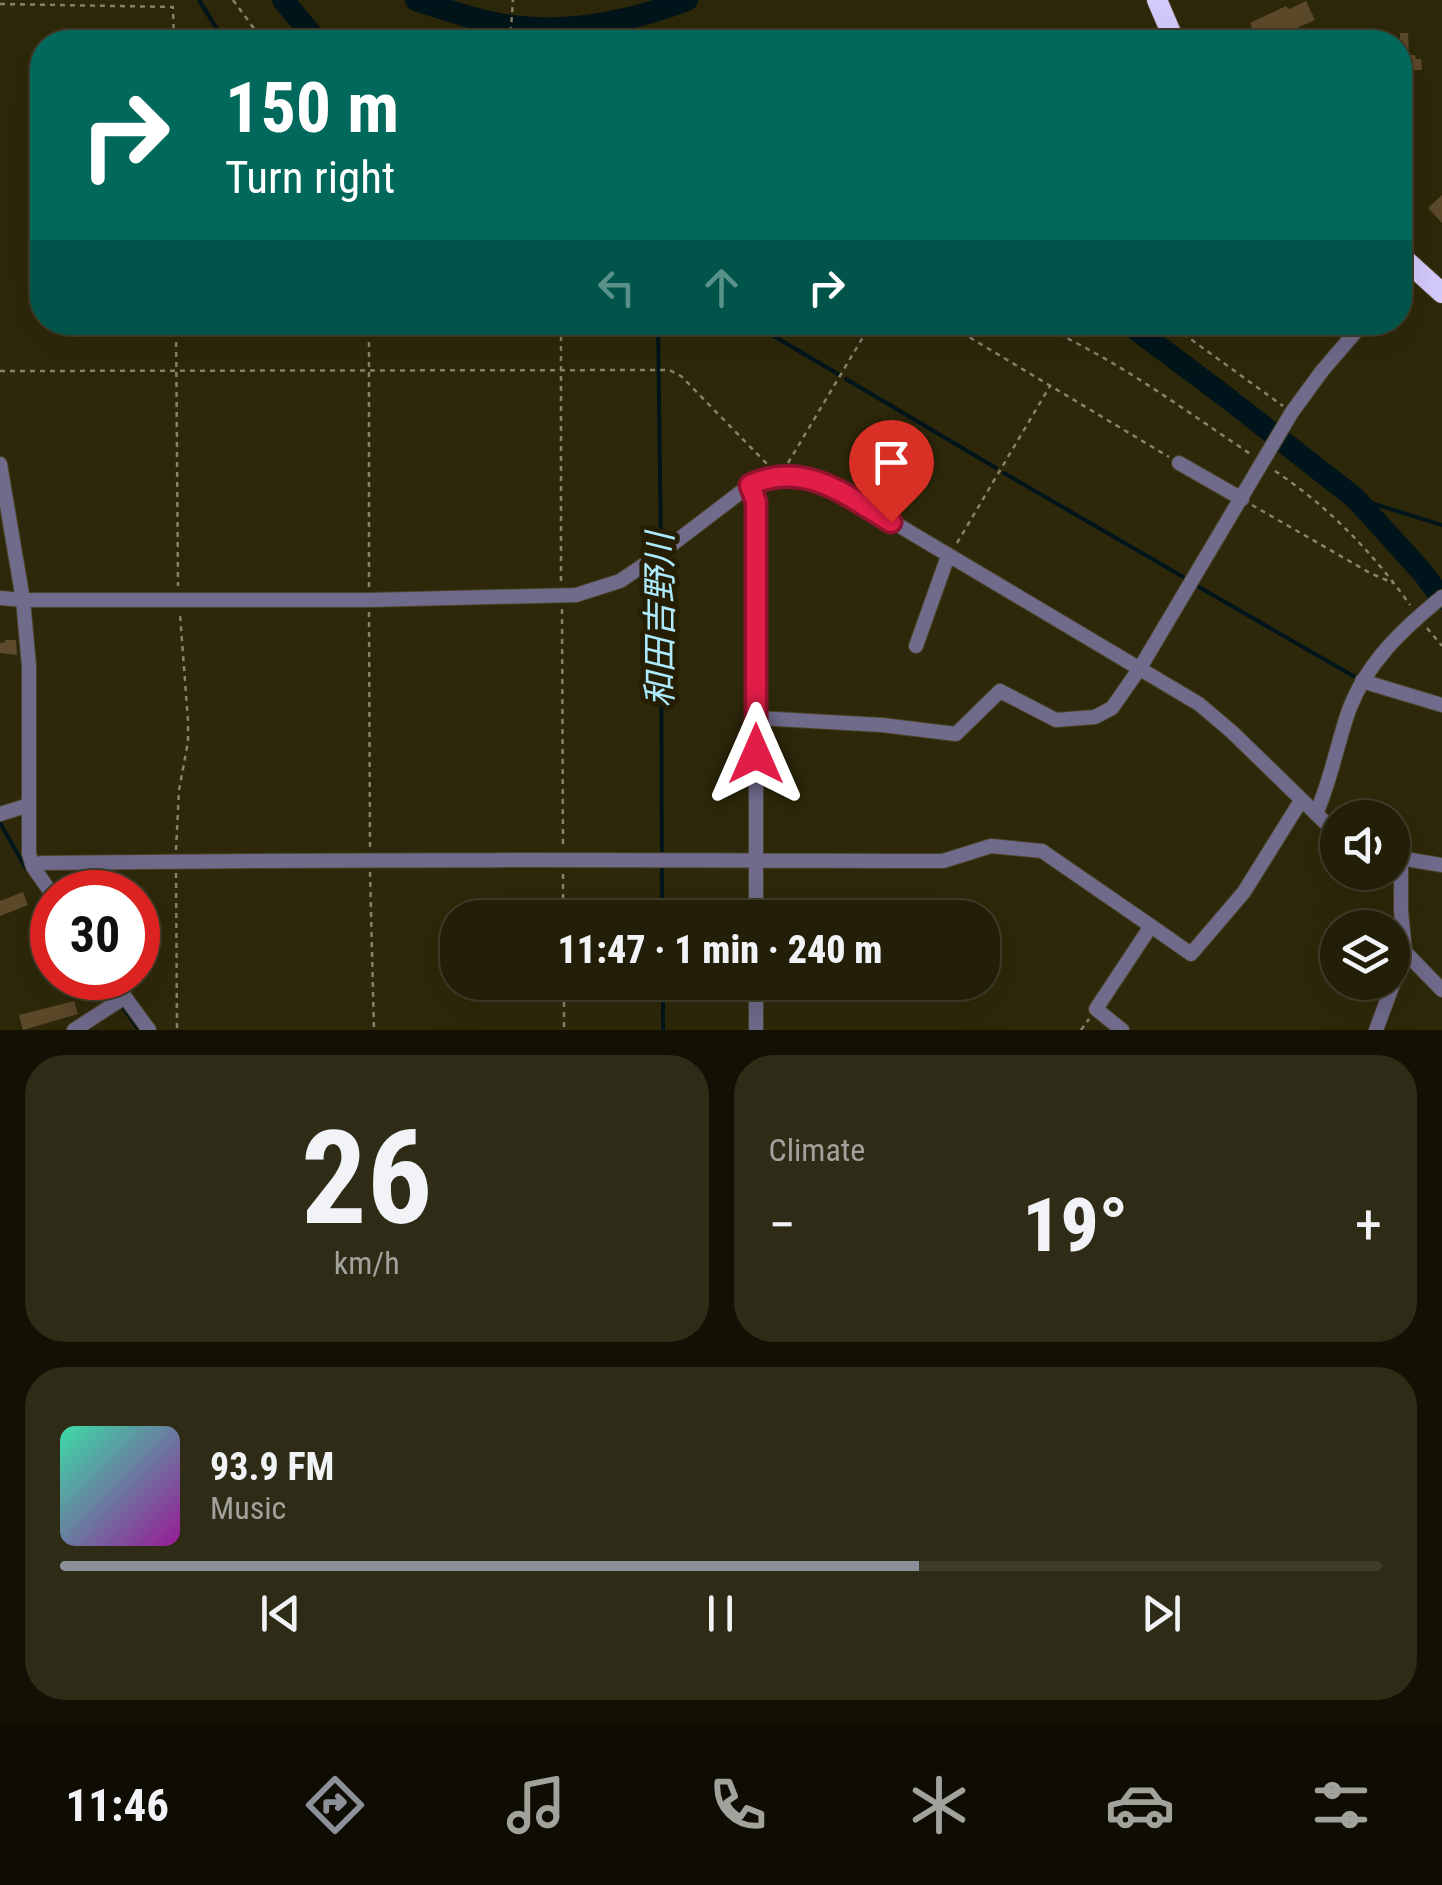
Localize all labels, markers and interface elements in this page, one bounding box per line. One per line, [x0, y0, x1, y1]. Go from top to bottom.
text: 150 m [225, 67, 399, 149]
icon: right [60, 70, 190, 200]
text: Turn right [225, 151, 395, 204]
icon: left [589, 260, 644, 315]
icon: ahead [694, 260, 749, 315]
icon: right [799, 260, 854, 315]
pin [849, 420, 934, 523]
icon: arrive [864, 435, 919, 490]
water label: 和田吉野川 [640, 529, 681, 708]
position arrow [704, 702, 808, 806]
map controls [1320, 800, 1410, 1000]
button: sound [1320, 800, 1410, 890]
speed limit sign: 30 [30, 870, 160, 1000]
button: layers [1320, 910, 1410, 1000]
text: 11:47 · 1 min · 240 m [558, 928, 882, 972]
text: 26 [301, 1102, 432, 1255]
text: Climate [769, 1131, 865, 1169]
text: 19° [1022, 1181, 1128, 1269]
text: − [769, 1193, 796, 1257]
text: + [1355, 1193, 1382, 1257]
text: km/h [334, 1244, 400, 1282]
text: 93.9 FM [210, 1445, 334, 1489]
text: Music [210, 1489, 286, 1527]
icon: previous [253, 1586, 308, 1641]
icon: pause [693, 1586, 748, 1641]
icon: next [1134, 1586, 1189, 1641]
icon: directions [300, 1770, 370, 1840]
icon: music [501, 1770, 571, 1840]
icon: phone [703, 1770, 773, 1840]
icon: climate [904, 1770, 974, 1840]
icon: car [1105, 1770, 1175, 1840]
icon: filters [1306, 1770, 1376, 1840]
text: 11:46 [66, 1779, 169, 1832]

